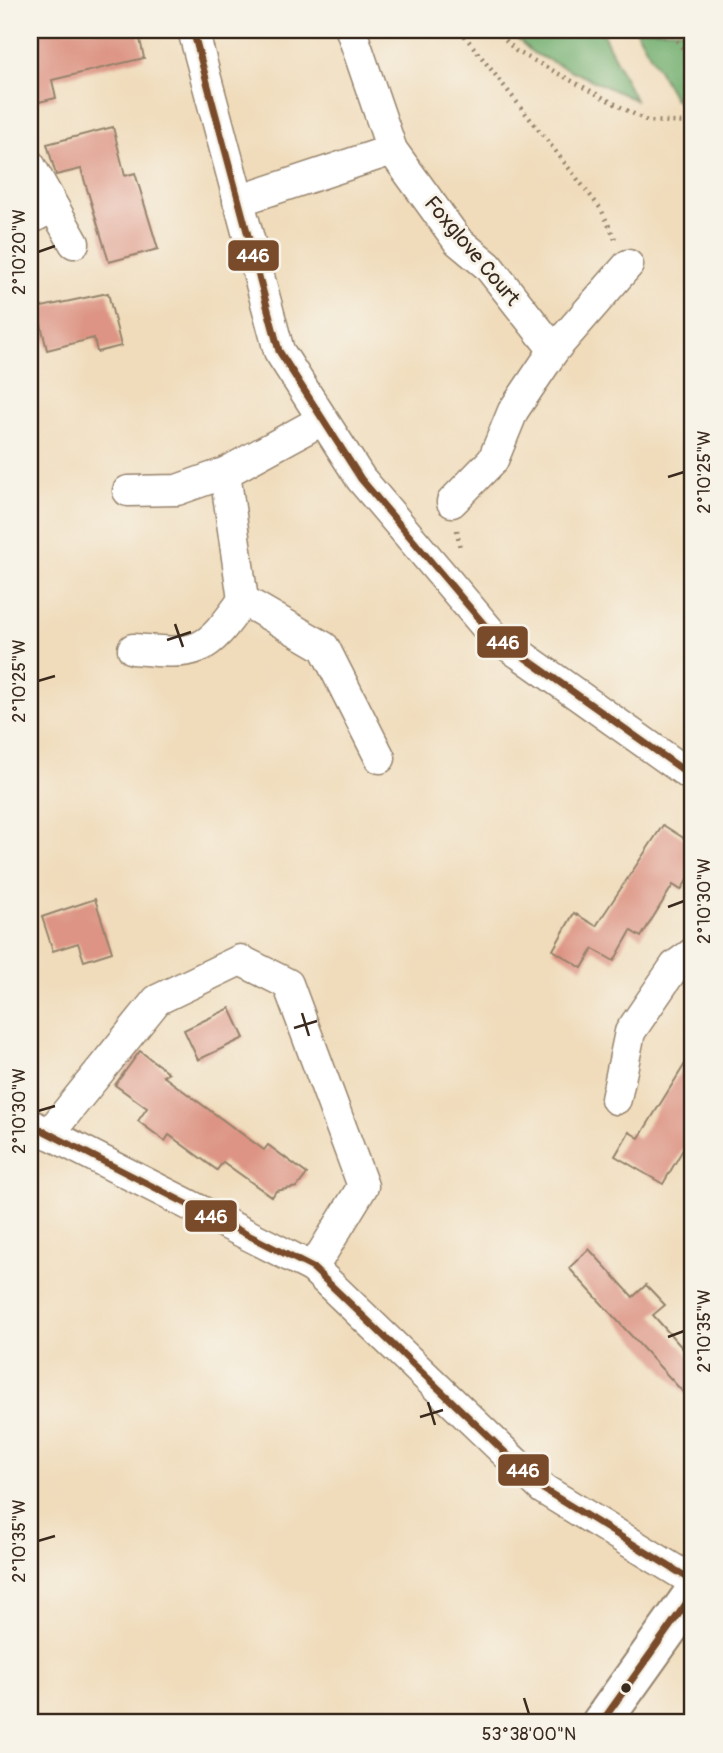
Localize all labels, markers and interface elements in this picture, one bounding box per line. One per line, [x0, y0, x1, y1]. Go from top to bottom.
street label: Foxglove Court [418, 191, 526, 312]
text: 2°10'20"W [8, 209, 31, 295]
line badge: 446 [227, 239, 280, 272]
text: 446 [236, 244, 270, 268]
text: 2°10'25"W [693, 430, 716, 514]
line badge: 446 [476, 625, 529, 659]
text: 446 [486, 631, 520, 655]
text: 2°10'25"W [8, 639, 31, 723]
text: 2°10'30"W [693, 858, 716, 944]
text: 2°10'30"W [8, 1068, 31, 1154]
line badge: 446 [184, 1199, 238, 1233]
text: 446 [194, 1205, 228, 1229]
text: 2°10'35"W [693, 1289, 716, 1373]
line badge: 446 [497, 1453, 550, 1487]
text: 446 [506, 1459, 540, 1483]
text: 2°10'35"W [8, 1499, 31, 1583]
unlabelled marker [619, 1681, 633, 1695]
text: 53°38'00"N [482, 1723, 576, 1746]

